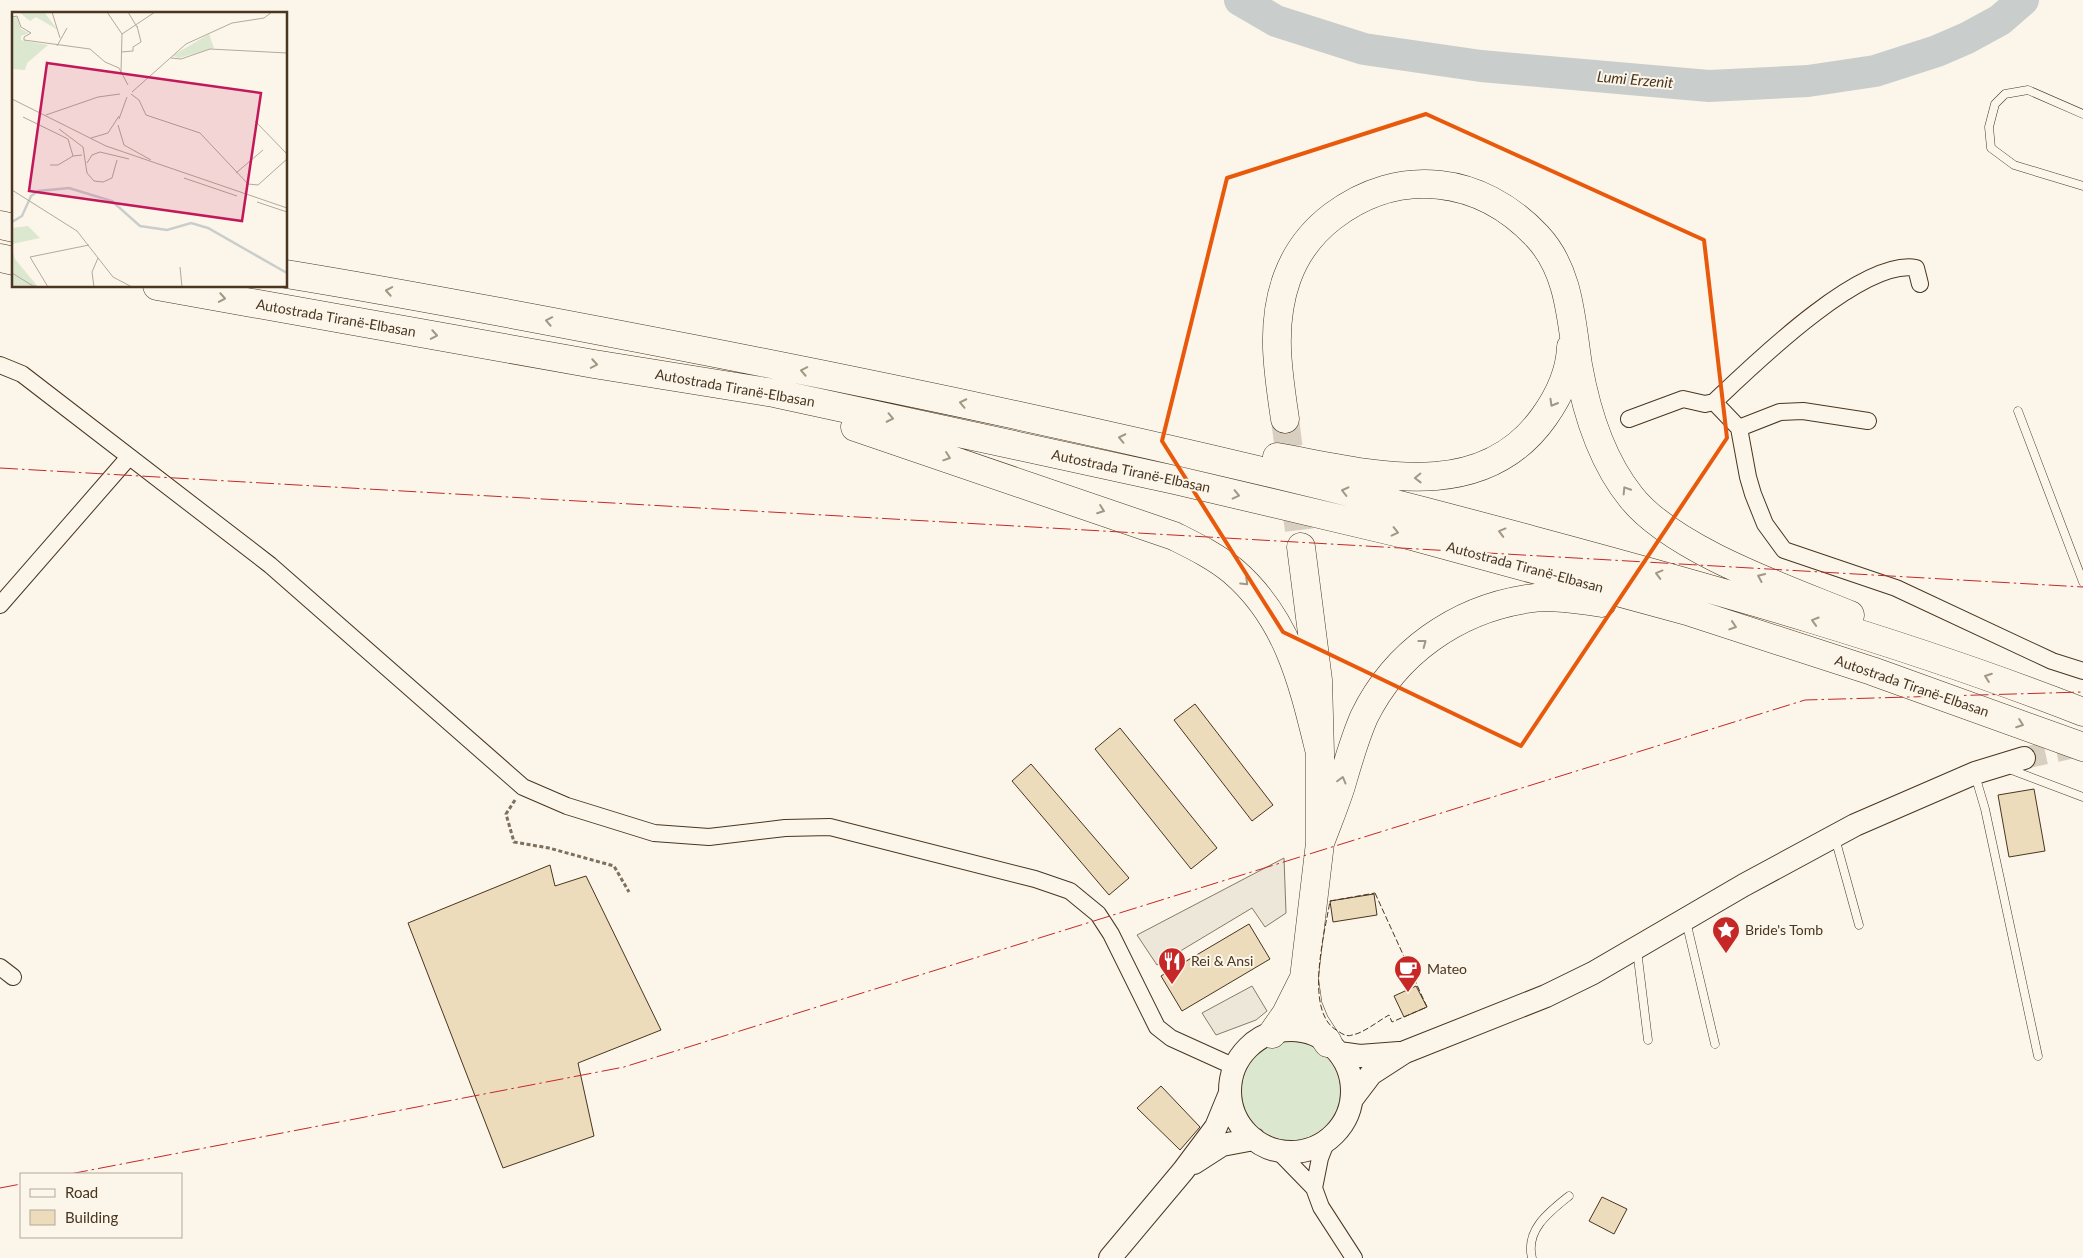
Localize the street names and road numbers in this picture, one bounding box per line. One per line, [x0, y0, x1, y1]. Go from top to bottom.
street label: Autostrada Tiranë-Elbasan [255, 295, 417, 340]
street label: Autostrada Tiranë-Elbasan [654, 365, 816, 410]
street label: Autostrada Tiranë-Elbasan [1050, 445, 1212, 496]
street label: Autostrada Tiranë-Elbasan [1445, 537, 1606, 596]
street label: Autostrada Tiranë-Elbasan [1833, 651, 1991, 720]

